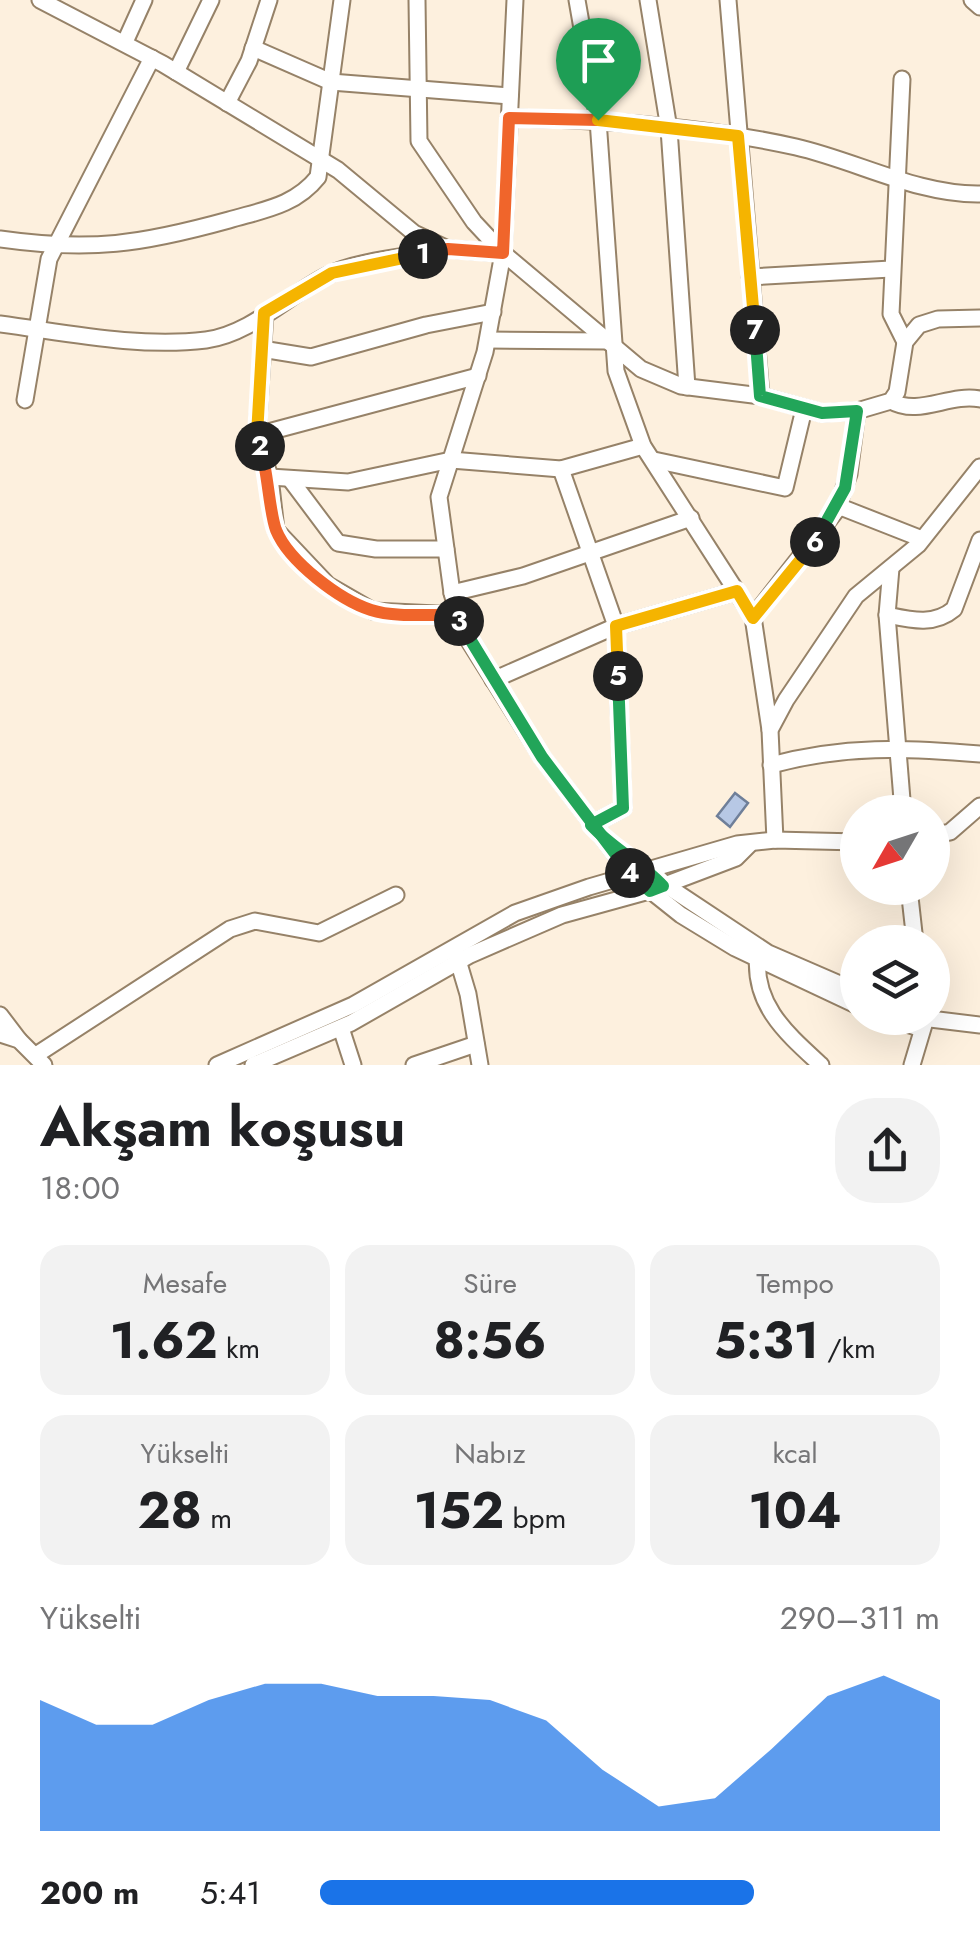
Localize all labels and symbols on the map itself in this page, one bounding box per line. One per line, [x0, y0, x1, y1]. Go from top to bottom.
pin [556, 18, 641, 121]
pin: 1 [398, 229, 448, 279]
pin: 7 [730, 305, 780, 355]
pin: 2 [235, 421, 285, 471]
pin: 6 [790, 517, 840, 567]
pin: 3 [434, 596, 484, 646]
pin: 5 [593, 651, 643, 701]
north arrow [840, 795, 950, 905]
pin: 4 [605, 848, 655, 898]

